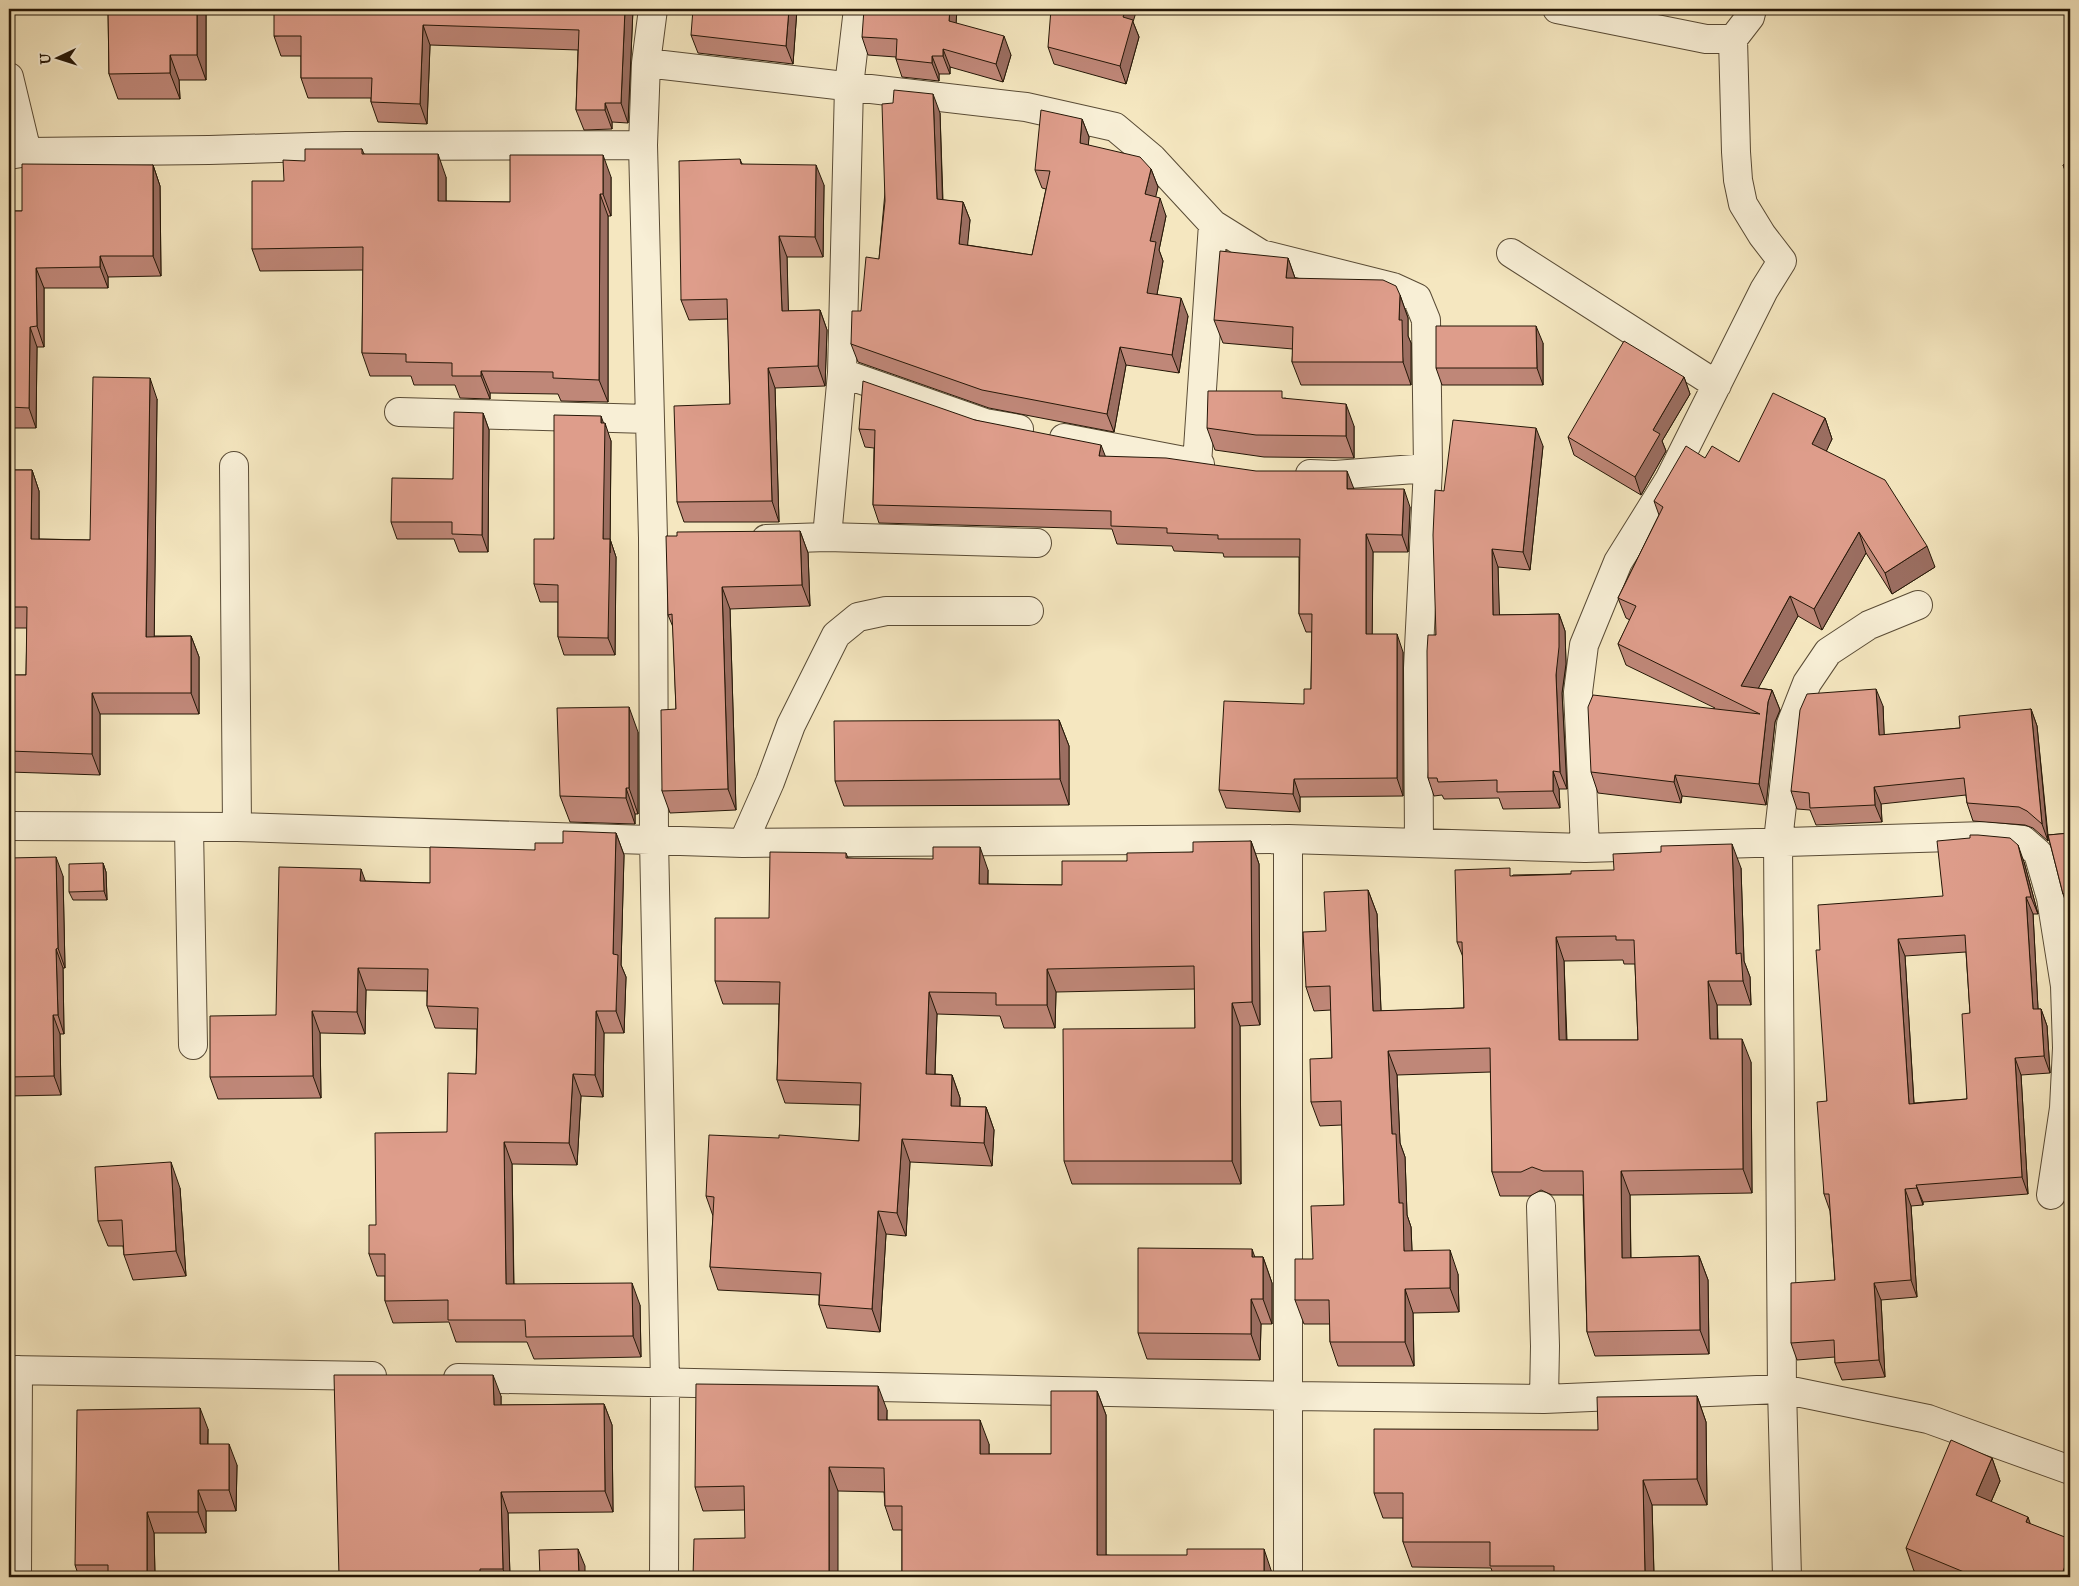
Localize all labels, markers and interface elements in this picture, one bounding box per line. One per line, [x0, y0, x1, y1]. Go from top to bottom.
north arrow [32, 32, 82, 82]
text: U [37, 52, 54, 65]

